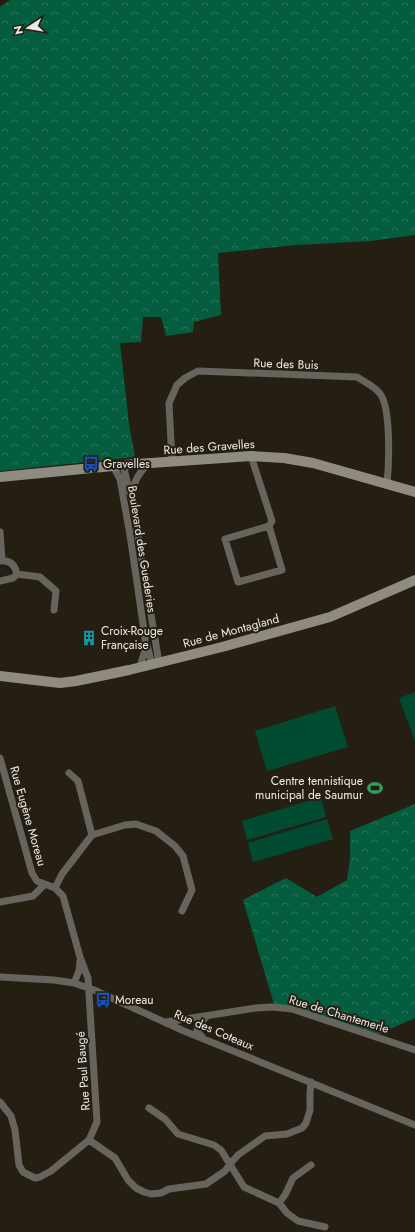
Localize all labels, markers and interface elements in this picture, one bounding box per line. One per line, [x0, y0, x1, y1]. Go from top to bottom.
north arrow [8, 8, 48, 48]
text: N [9, 24, 27, 36]
street label: Rue des Buis [253, 354, 319, 374]
street label: Rue des Gravelles [163, 435, 255, 459]
bus stop icon: Gravelles [82, 455, 100, 473]
place label: Gravelles [103, 455, 150, 473]
street label: Boulevard des Guederies [123, 484, 161, 614]
street label: Rue de Montagland [181, 609, 281, 653]
place label: Croix-Rouge Française [101, 622, 163, 654]
building icon: Croix-Rouge Française [80, 629, 98, 647]
street label: Rue Eugène Moreau [5, 764, 51, 868]
place label: Centre tennistique municipal de Saumur [255, 772, 364, 804]
sports icon: Centre tennistique municipal de Saumur [366, 779, 384, 797]
street label: Rue de Chantemerle [287, 990, 391, 1038]
bus stop icon: Moreau [94, 991, 112, 1009]
place label: Moreau [115, 991, 153, 1009]
street label: Rue des Coteaux [171, 1005, 258, 1055]
street label: Rue Paul Baugé [71, 1031, 95, 1111]

